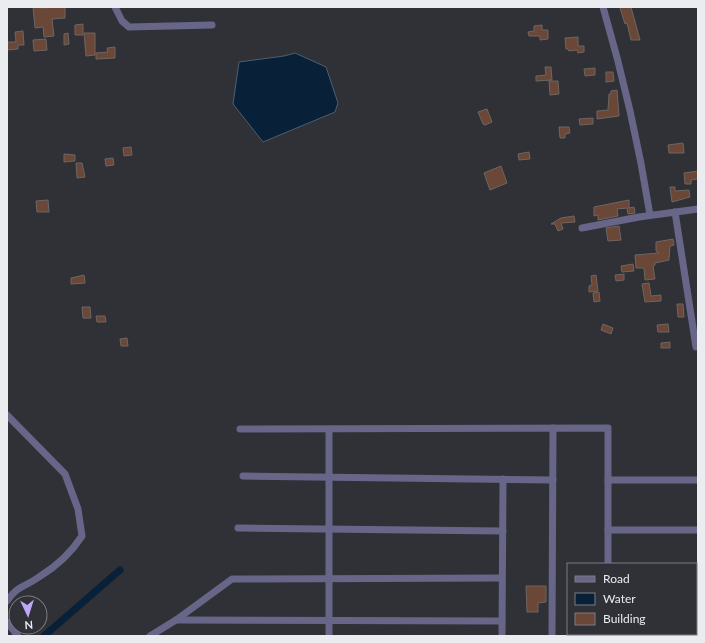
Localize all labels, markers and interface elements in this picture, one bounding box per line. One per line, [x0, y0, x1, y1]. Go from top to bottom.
legend [567, 563, 697, 635]
text: Road [603, 571, 630, 586]
text: Water [603, 591, 636, 606]
north arrow [8, 595, 48, 635]
text: Building [603, 611, 646, 626]
text: N [24, 619, 33, 632]

